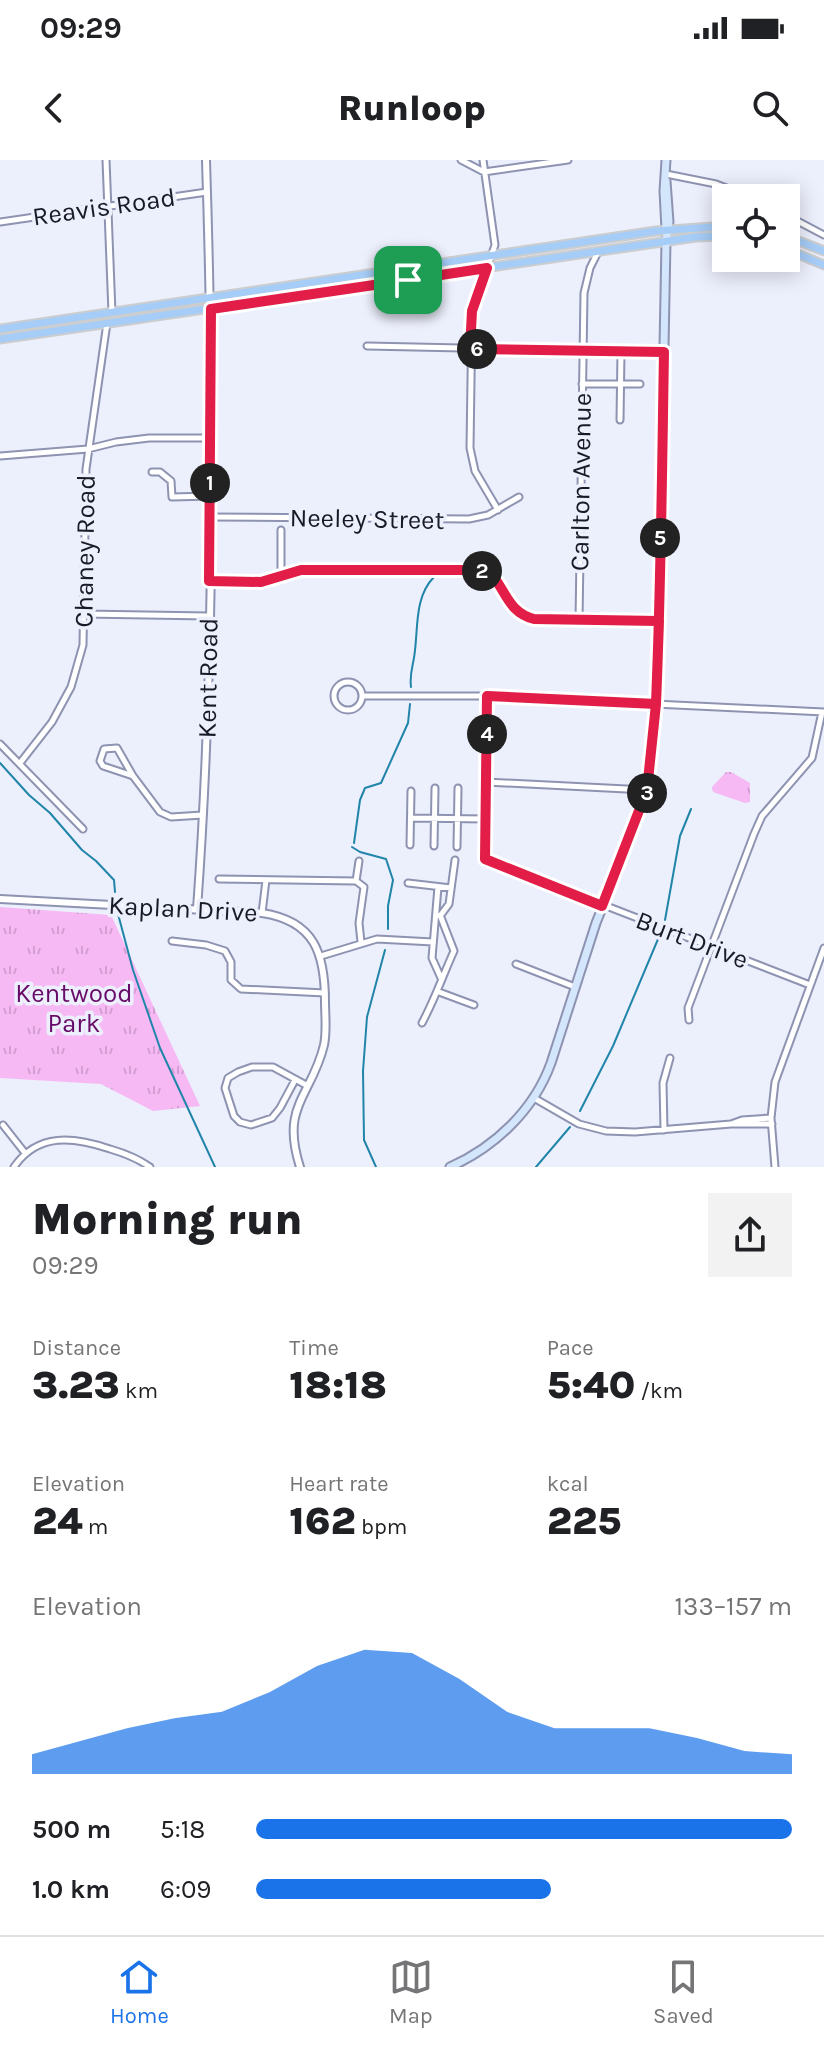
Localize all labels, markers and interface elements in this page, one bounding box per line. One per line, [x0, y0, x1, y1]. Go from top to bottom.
text: 09:29 [40, 10, 122, 46]
icon: back [32, 86, 76, 130]
icon: search [748, 86, 792, 130]
text: Runloop [338, 87, 486, 129]
street label: Reavis Road [30, 182, 178, 232]
map controls [712, 184, 800, 272]
button: locate [712, 184, 800, 272]
pin [374, 246, 442, 314]
icon: arrive [386, 258, 430, 302]
pin: 6 [457, 329, 497, 369]
text: 6 [470, 336, 484, 362]
street label: Carlton Avenue [564, 393, 598, 571]
pin: 1 [190, 463, 230, 503]
text: 1 [206, 470, 214, 496]
street label: Chaney Road [68, 474, 102, 628]
street label: Neeley Street [289, 502, 445, 536]
pin: 5 [640, 518, 680, 558]
text: 5 [654, 525, 666, 551]
pin: 2 [462, 551, 502, 591]
text: 2 [475, 558, 489, 584]
street label: Kent Road [191, 617, 225, 739]
pin: 4 [467, 714, 507, 754]
text: 4 [480, 721, 494, 747]
pin: 3 [627, 773, 667, 813]
text: 3 [640, 780, 654, 806]
street label: Kaplan Drive [108, 890, 258, 928]
street label: Burt Drive [631, 904, 753, 976]
park label: Kentwood Park [15, 978, 133, 1039]
button: share [708, 1193, 792, 1277]
text: Morning run [32, 1194, 303, 1245]
text: 09:29 [32, 1250, 99, 1281]
text: Distance [32, 1335, 121, 1361]
text: Time [289, 1335, 339, 1361]
text: Pace [547, 1335, 594, 1361]
text: 3.23 [32, 1361, 120, 1408]
text: 18:18 [289, 1361, 387, 1408]
text: 5:40 [547, 1361, 635, 1408]
text: km [120, 1378, 158, 1404]
text: /km [635, 1378, 683, 1404]
text: Elevation [32, 1471, 125, 1497]
text: Heart rate [289, 1471, 389, 1497]
text: kcal [547, 1471, 589, 1497]
text: 24 [32, 1497, 83, 1544]
text: 162 [289, 1497, 356, 1544]
text: 225 [547, 1497, 621, 1544]
text: m [83, 1514, 108, 1540]
text: bpm [356, 1514, 407, 1540]
text: Elevation [32, 1591, 142, 1622]
text: 133–157 m [674, 1591, 792, 1622]
text: 500 m [32, 1814, 111, 1845]
text: 5:18 [160, 1814, 205, 1845]
text: 1.0 km [32, 1874, 110, 1905]
text: 6:09 [160, 1874, 211, 1905]
tab: Home [110, 1955, 169, 2029]
tab: Map [389, 1955, 433, 2029]
tab: Saved [653, 1955, 714, 2029]

